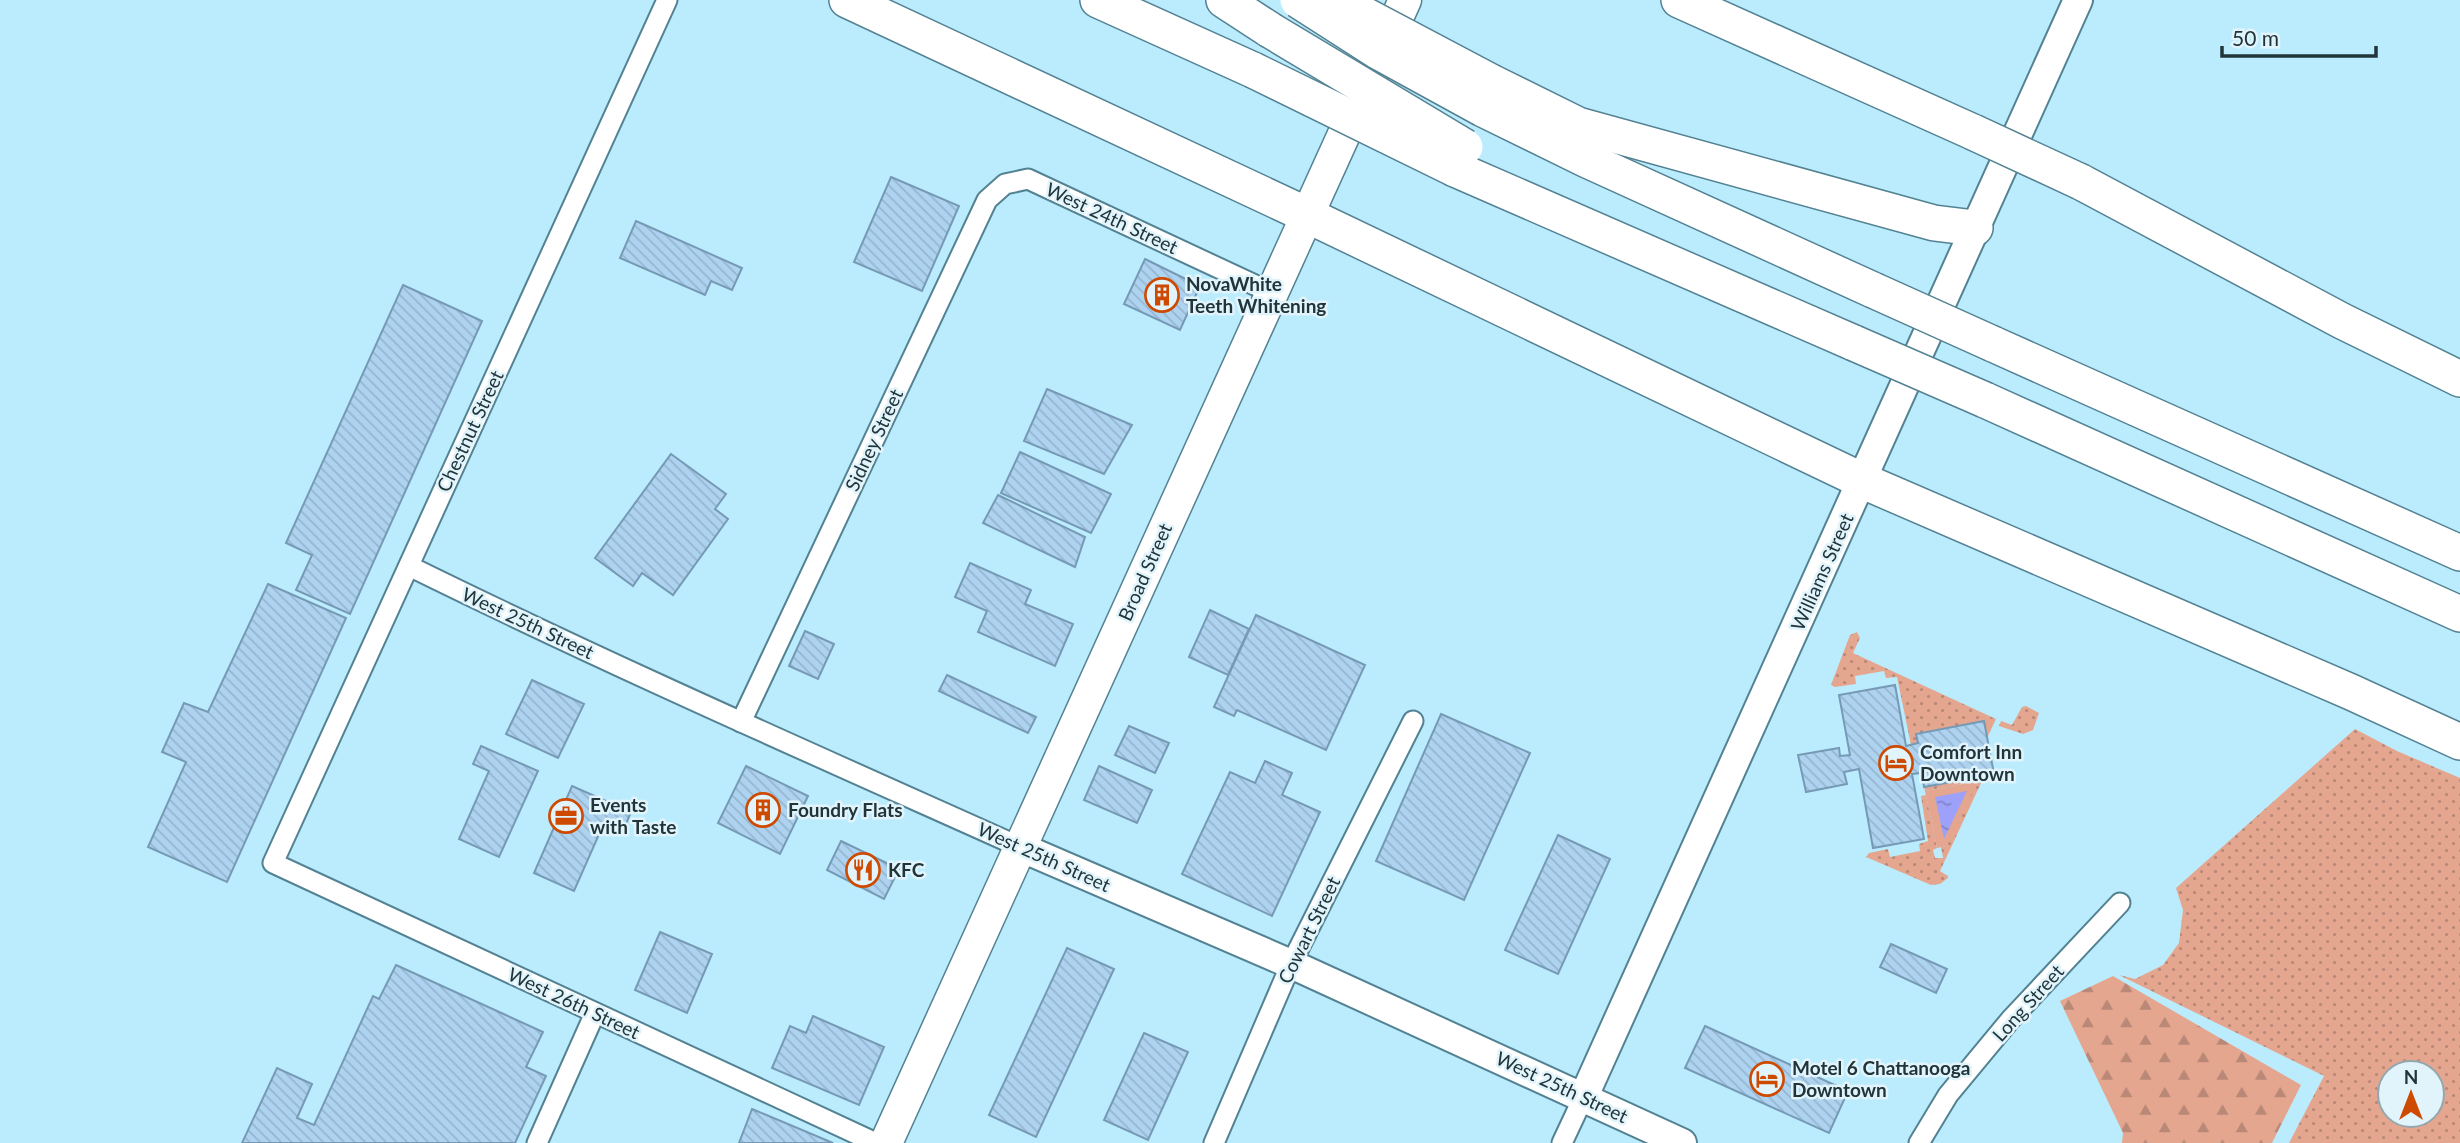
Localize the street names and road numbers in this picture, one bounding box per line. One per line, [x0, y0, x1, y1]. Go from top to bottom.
street label: West 24th Street [1043, 177, 1182, 258]
street label: Chestnut Street [431, 366, 508, 495]
street label: Sidney Street [840, 385, 907, 495]
street label: Williams Street [1785, 509, 1858, 634]
street label: Broad Street [1113, 519, 1176, 624]
street label: West 25th Street [459, 582, 598, 663]
street label: West 25th Street [974, 817, 1114, 896]
street label: Cowart Street [1273, 872, 1344, 987]
street label: Long Street [1987, 959, 2068, 1046]
street label: West 26th Street [505, 962, 644, 1043]
street label: West 25th Street [1493, 1046, 1632, 1127]

